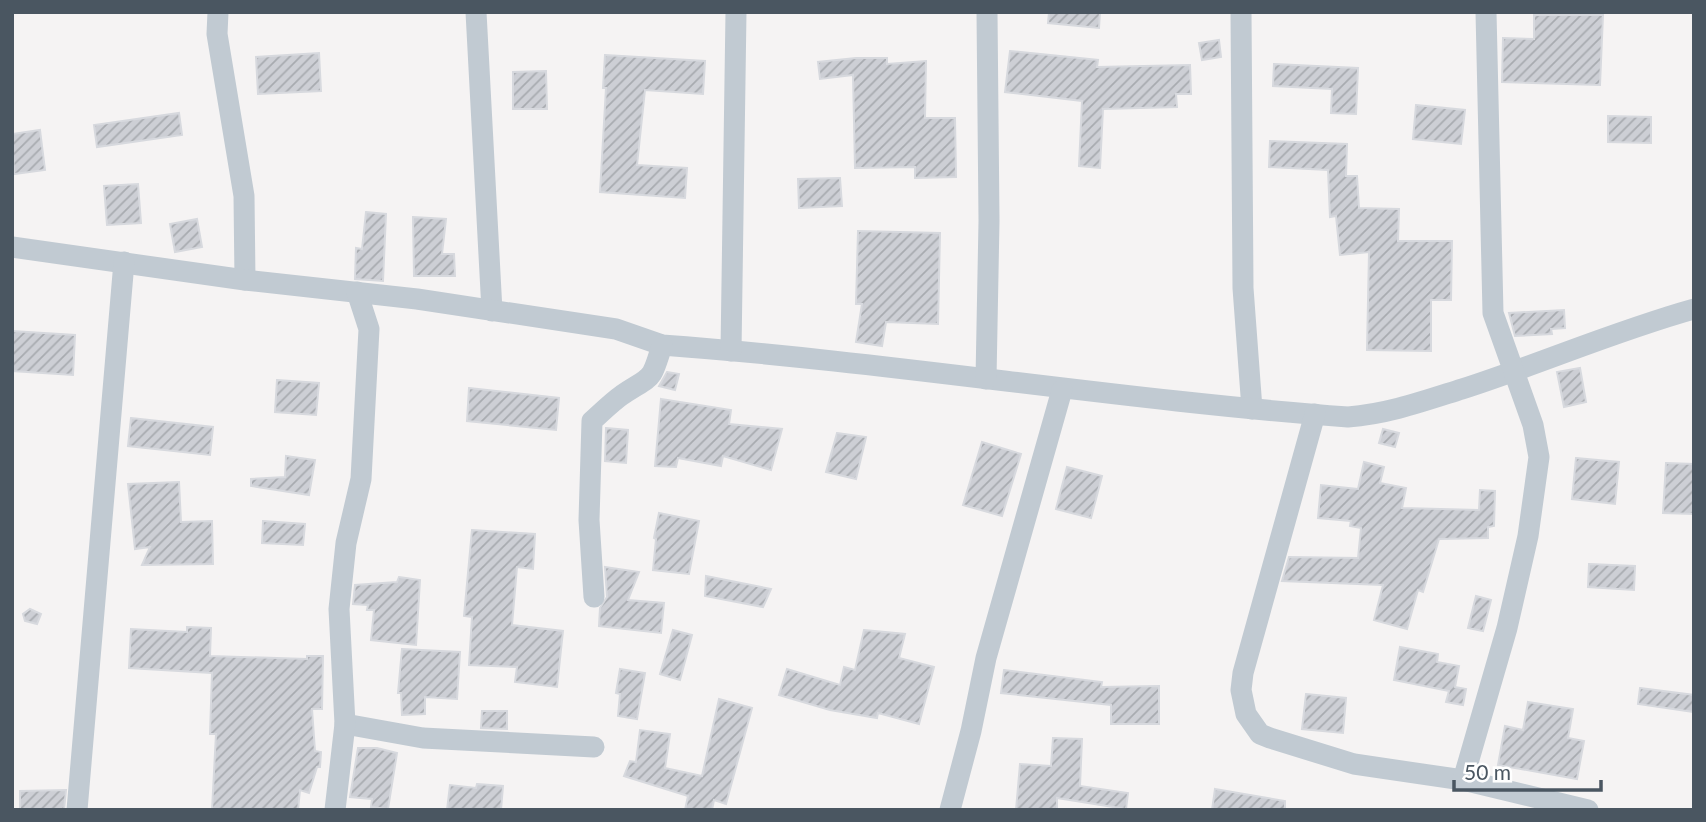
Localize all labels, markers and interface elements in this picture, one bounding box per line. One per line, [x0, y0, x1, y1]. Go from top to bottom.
scale bar [1454, 748, 1601, 792]
text: 50 m [1464, 759, 1511, 784]

